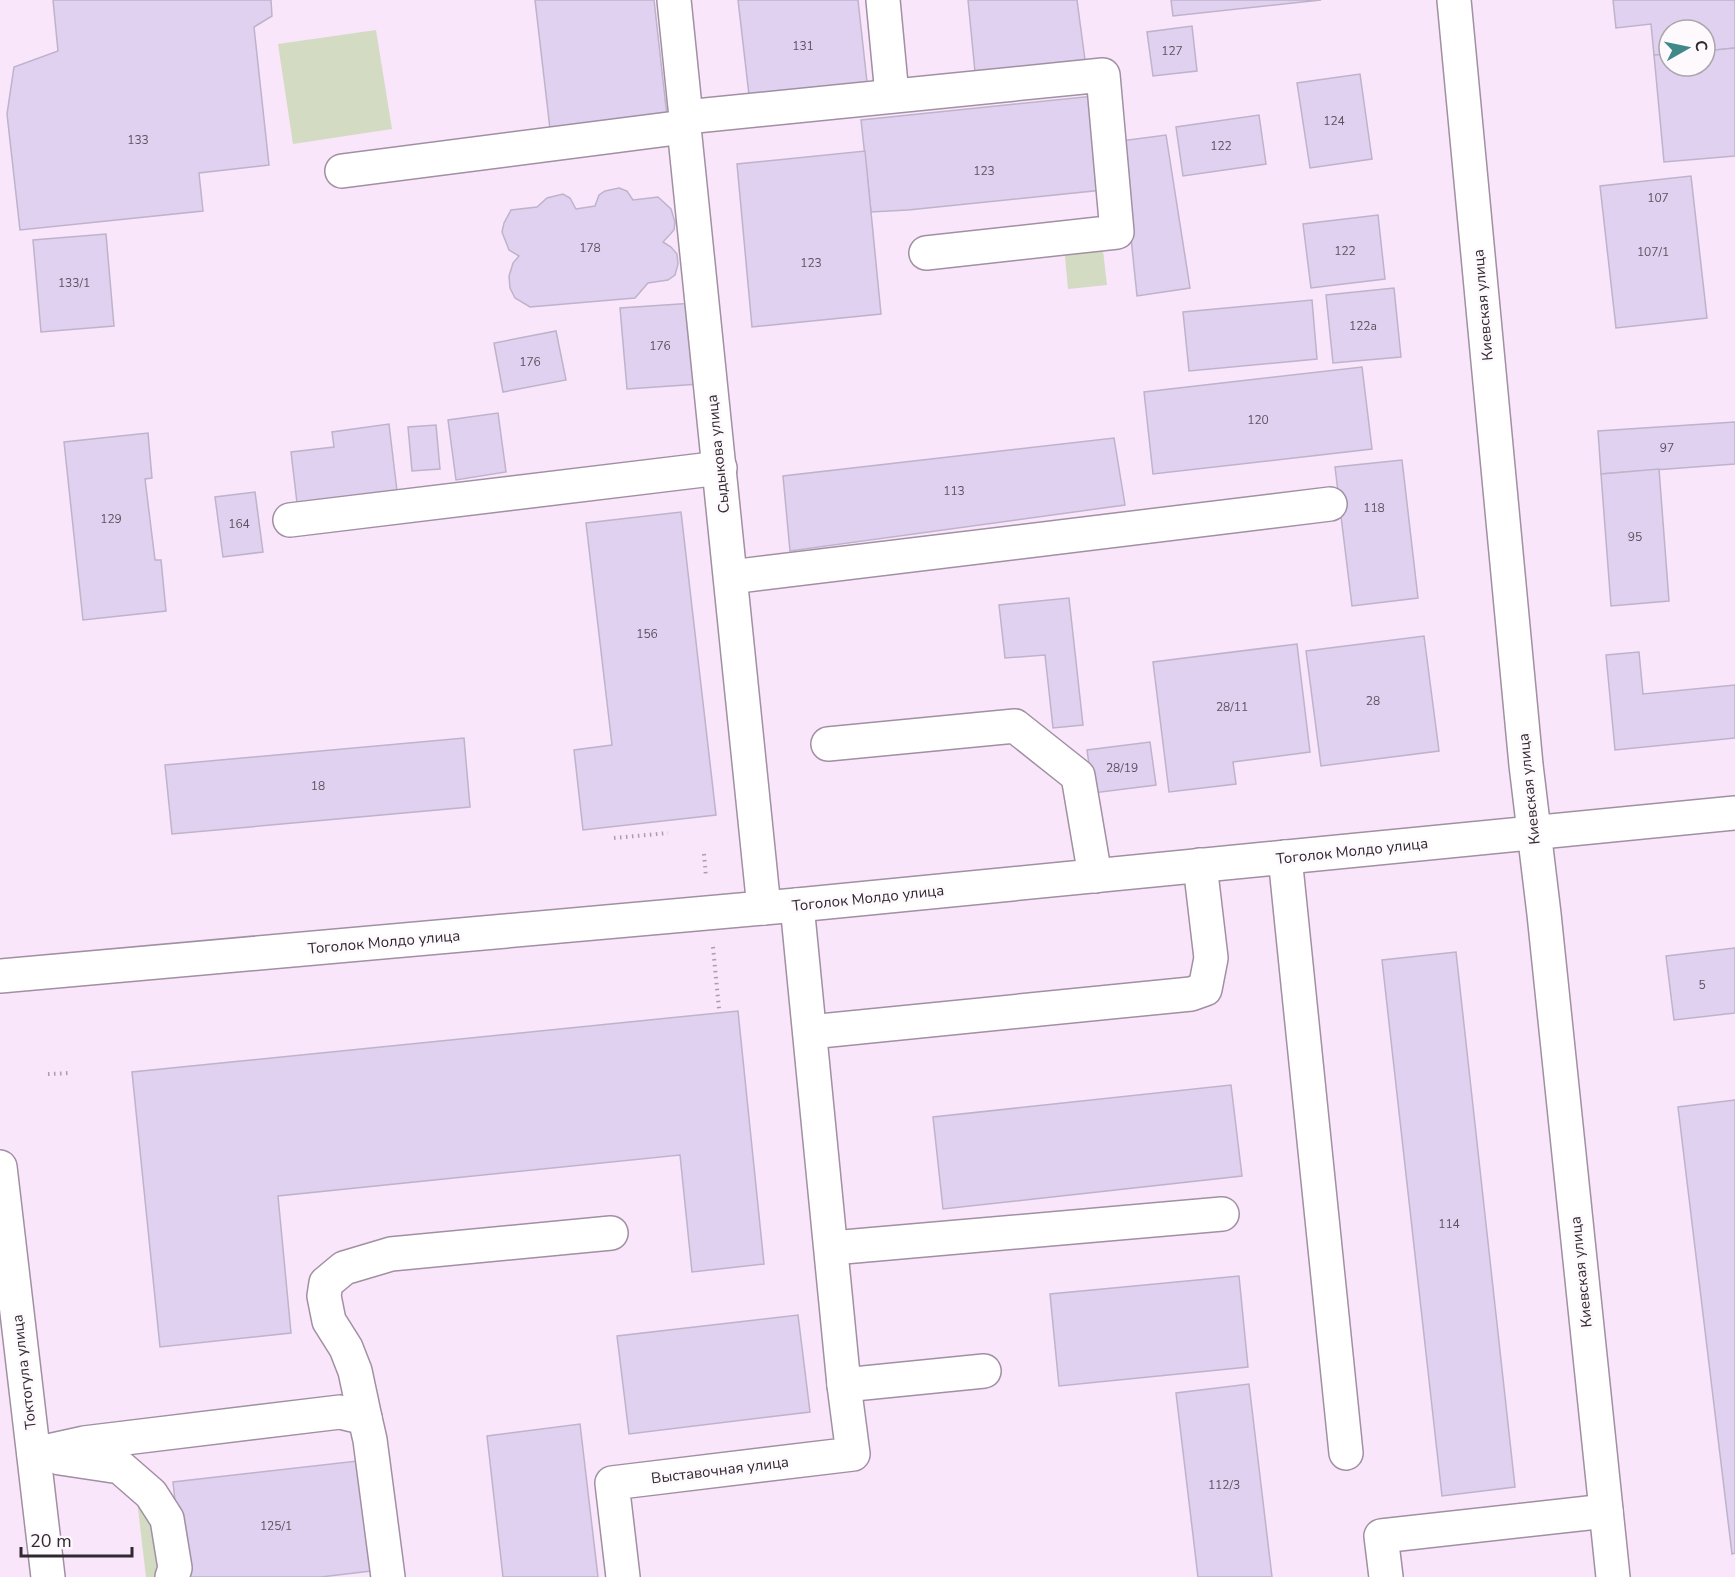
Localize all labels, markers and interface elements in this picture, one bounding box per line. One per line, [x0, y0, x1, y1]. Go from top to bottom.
north arrow [1657, 18, 1717, 78]
house number: 131 [792, 38, 814, 54]
text: С [1689, 39, 1713, 53]
house number: 127 [1161, 43, 1183, 59]
house number: 124 [1323, 113, 1345, 129]
house number: 133 [127, 132, 149, 148]
house number: 122 [1210, 138, 1232, 154]
house number: 123 [973, 163, 995, 179]
house number: 107 [1647, 190, 1669, 206]
house number: 178 [579, 240, 601, 256]
house number: 122 [1334, 243, 1356, 259]
house number: 107/1 [1637, 244, 1669, 260]
street label: Киевская улица [1468, 249, 1498, 361]
house number: 123 [800, 255, 822, 271]
house number: 133/1 [58, 275, 90, 291]
house number: 122а [1349, 318, 1377, 334]
house number: 176 [649, 338, 671, 354]
house number: 176 [519, 354, 541, 370]
street label: Сыдыкова улица [702, 394, 734, 514]
house number: 120 [1247, 412, 1269, 428]
house number: 97 [1660, 440, 1674, 456]
house number: 113 [943, 483, 965, 499]
house number: 118 [1363, 500, 1385, 516]
house number: 129 [100, 511, 122, 527]
house number: 164 [228, 516, 250, 532]
house number: 95 [1628, 529, 1642, 545]
house number: 156 [636, 626, 658, 642]
house number: 28 [1366, 693, 1380, 709]
house number: 28/11 [1216, 699, 1248, 715]
street label: Киевская улица [1513, 732, 1545, 846]
house number: 28/19 [1106, 760, 1138, 776]
house number: 18 [311, 778, 325, 794]
street label: Тоголок Молдо улица [1275, 833, 1429, 869]
street label: Тоголок Молдо улица [791, 880, 945, 916]
street label: Тоголок Молдо улица [307, 925, 461, 959]
house number: 5 [1698, 977, 1706, 993]
street label: Киевская улица [1565, 1215, 1597, 1329]
house number: 114 [1438, 1216, 1460, 1232]
street label: Токтогула улица [7, 1313, 41, 1431]
street label: Выставочная улица [650, 1452, 790, 1488]
house number: 112/3 [1208, 1477, 1240, 1493]
house number: 125/1 [260, 1518, 292, 1534]
scale bar [21, 1520, 132, 1558]
text: 20 m [30, 1529, 72, 1553]

